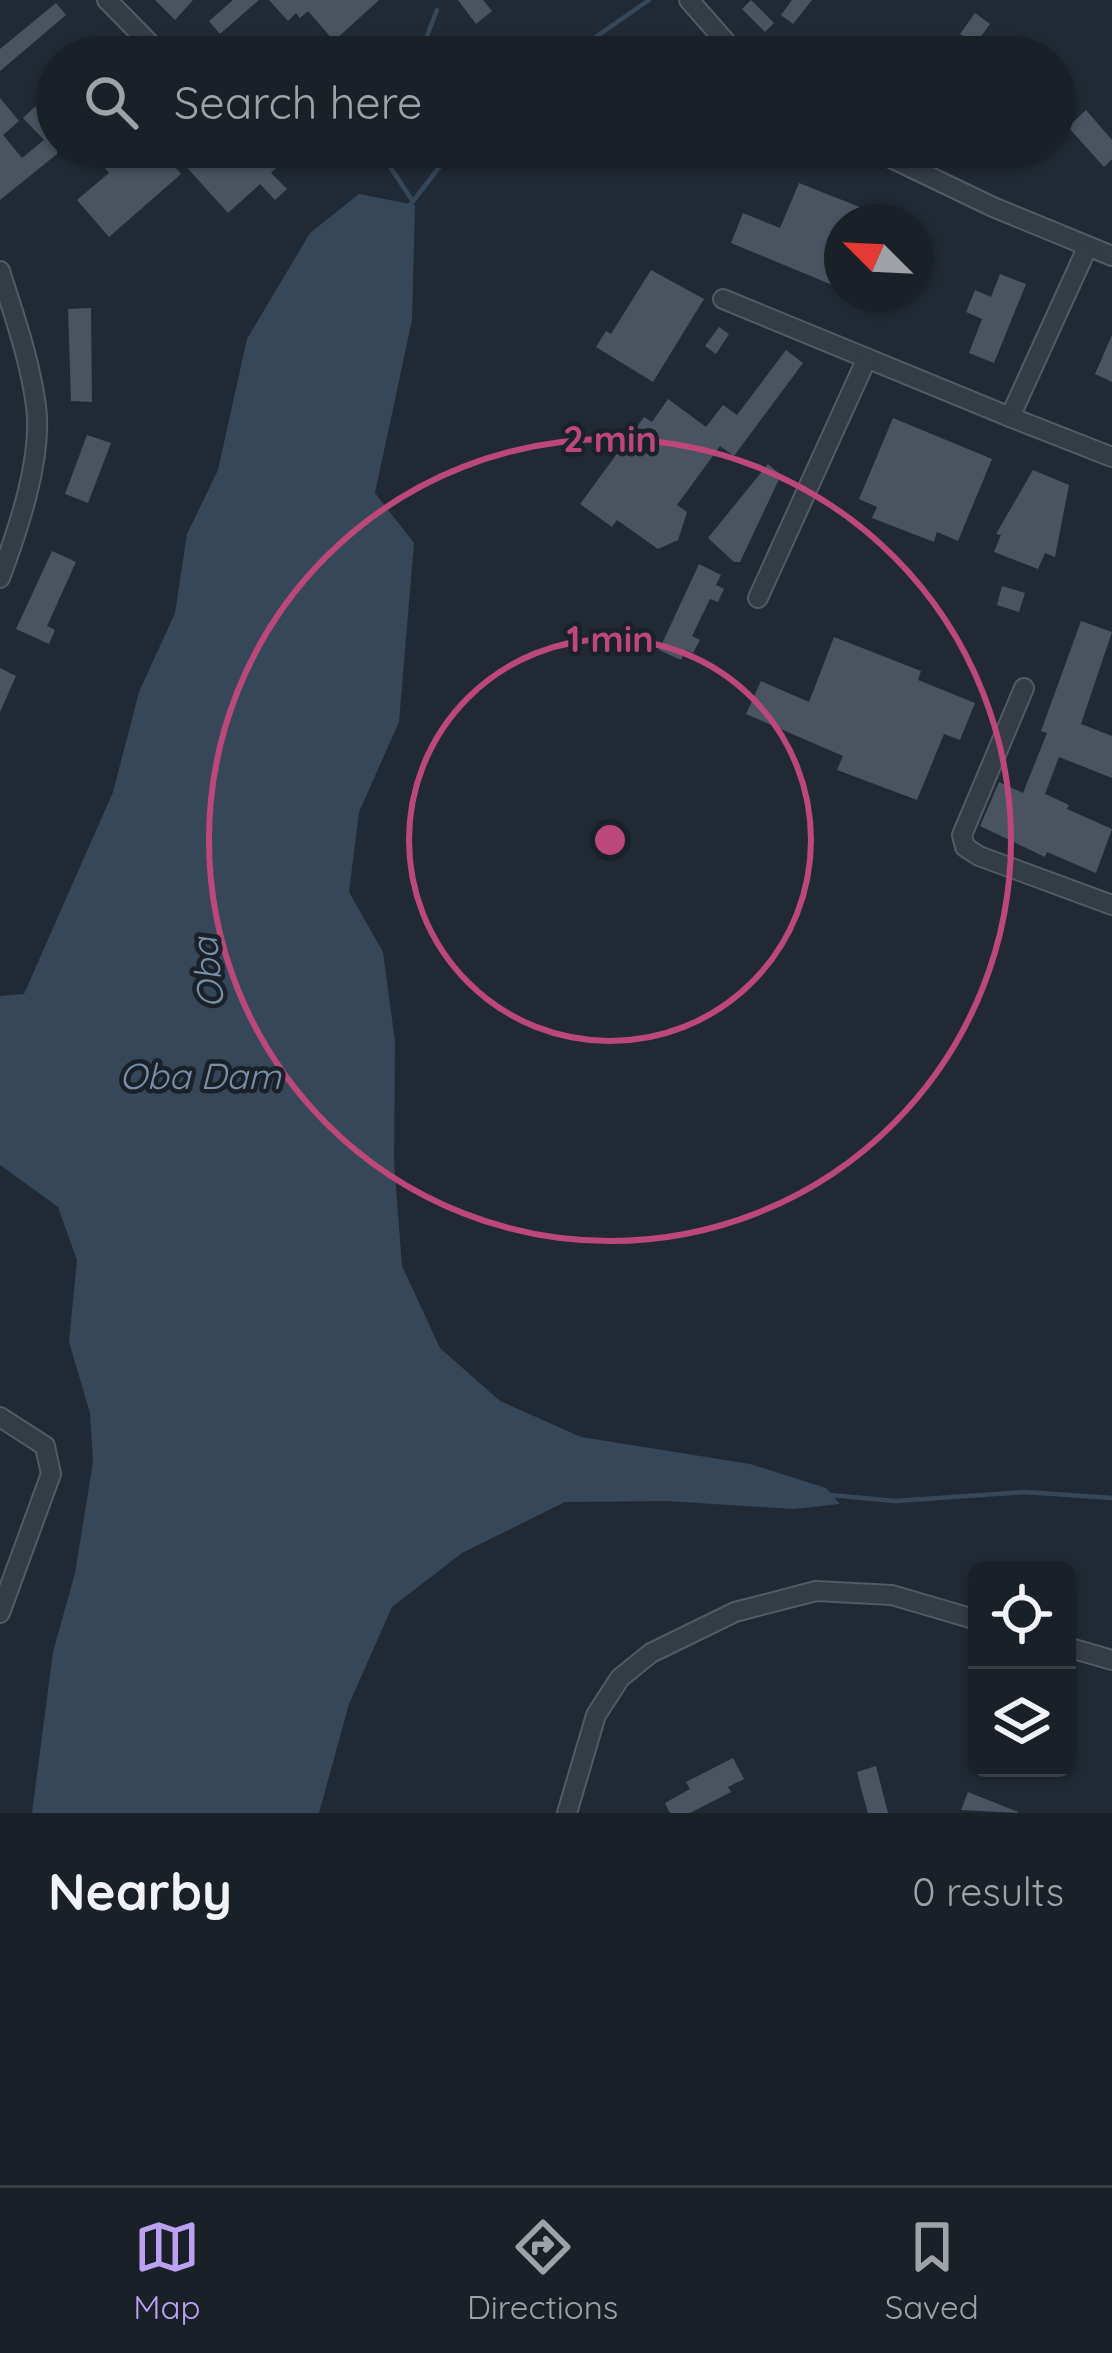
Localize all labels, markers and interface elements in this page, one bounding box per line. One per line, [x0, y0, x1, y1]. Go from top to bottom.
search box [36, 36, 1076, 168]
icon: search [78, 69, 144, 135]
text: Search here [174, 74, 422, 130]
north arrow [824, 204, 932, 312]
text: 2 min [563, 416, 657, 461]
text: 1 min [566, 616, 654, 661]
centre of rings [589, 819, 631, 861]
water label: Oba [181, 933, 233, 1011]
water label: Oba Dam [119, 1053, 282, 1098]
map controls [968, 1561, 1076, 1777]
button: locate [968, 1561, 1076, 1669]
button: layers [968, 1669, 1076, 1777]
text: Nearby [48, 1859, 232, 1923]
text: 0 results [912, 1867, 1064, 1916]
tab: Map [133, 2214, 201, 2327]
tab: Directions [467, 2214, 618, 2327]
tab: Saved [885, 2214, 979, 2327]

